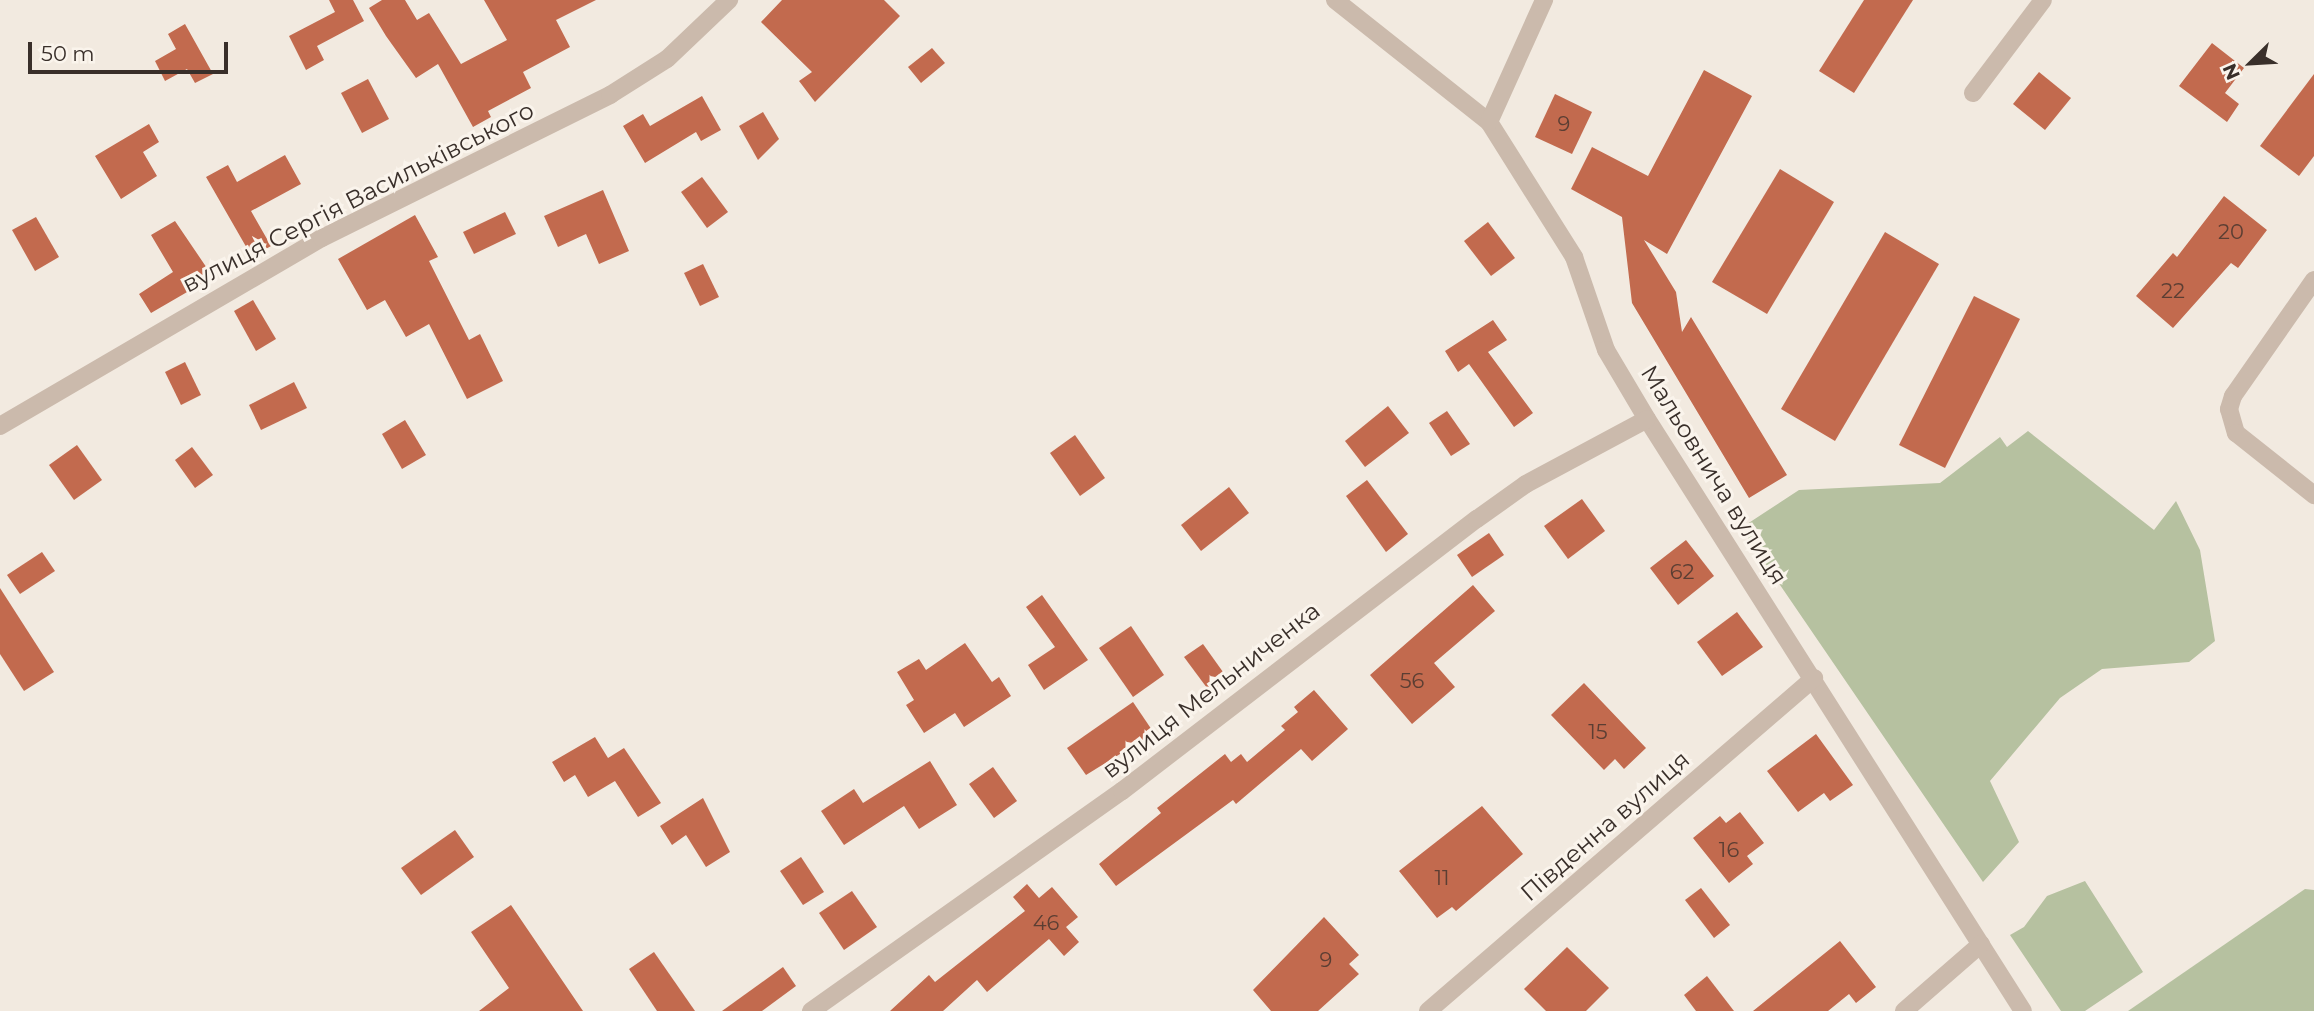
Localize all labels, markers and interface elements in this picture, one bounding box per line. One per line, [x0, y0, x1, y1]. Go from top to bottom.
scale bar [32, 28, 231, 72]
north arrow [2216, 28, 2286, 98]
text: 50 m [41, 41, 95, 66]
text: N [2218, 60, 2245, 83]
street label: вулиця Сергія Васильківського [177, 95, 539, 299]
house number: 9 [1558, 111, 1570, 137]
house number: 20 [2218, 219, 2244, 245]
house number: 22 [2161, 278, 2185, 304]
street label: Мальовнича вулиця [1635, 360, 1793, 590]
house number: 62 [1670, 559, 1694, 585]
street label: вулиця Мельниченка [1096, 596, 1326, 784]
house number: 56 [1400, 668, 1424, 694]
house number: 15 [1588, 719, 1608, 745]
street label: Південна вулиця [1515, 745, 1695, 907]
house number: 16 [1719, 837, 1739, 863]
house number: 11 [1434, 865, 1450, 891]
house number: 46 [1033, 910, 1059, 936]
house number: 9 [1320, 947, 1332, 973]

